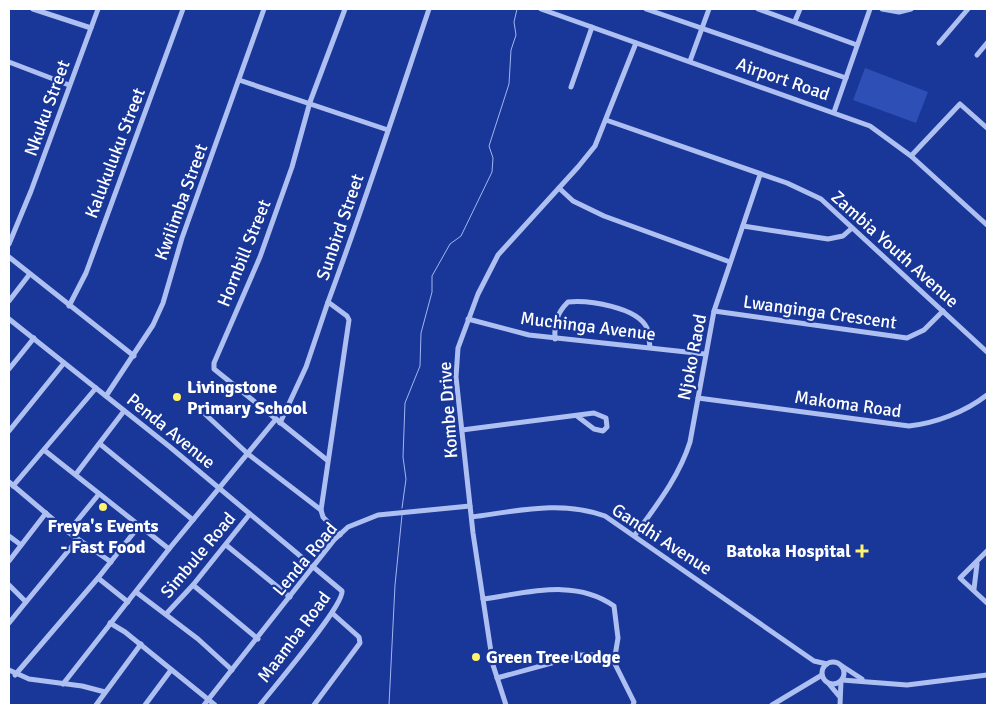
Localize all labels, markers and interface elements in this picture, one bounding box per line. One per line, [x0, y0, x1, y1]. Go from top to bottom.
street label: Airport Road [733, 53, 833, 105]
street label: Nkuku Street [20, 57, 74, 159]
street label: Kalukuluku Street [80, 85, 150, 221]
street label: Kwilimba Street [150, 141, 212, 263]
street label: Sunbird Street [312, 171, 368, 283]
street label: Zambia Youth Avenue [827, 186, 963, 312]
street label: Hornbill Street [213, 196, 275, 310]
street label: Lwanginga Crescent [742, 290, 898, 334]
street label: Muchinga Avenue [519, 307, 657, 345]
street label: Njoko Raod [673, 312, 711, 402]
street label: Kombe Drive [434, 361, 462, 459]
place label: Livingstone Primary School [187, 376, 308, 419]
street label: Makoma Road [793, 386, 903, 422]
street label: Penda Avenue [122, 389, 220, 473]
marker: Livingstone Primary School [171, 391, 183, 403]
street label: Gandhi Avenue [608, 498, 716, 580]
marker: Freya's Events - Fast Food [97, 501, 109, 513]
street label: Simbule Road [156, 508, 240, 602]
place label: Freya's Events - Fast Food [48, 515, 158, 558]
street label: Lenda Road [268, 518, 342, 600]
place label: Batoka Hospital [726, 540, 851, 562]
marker: Batoka Hospital [855, 544, 869, 558]
street label: Maamba Road [253, 587, 335, 687]
place label: Green Tree Lodge [486, 646, 620, 668]
marker: Green Tree Lodge [470, 651, 482, 663]

